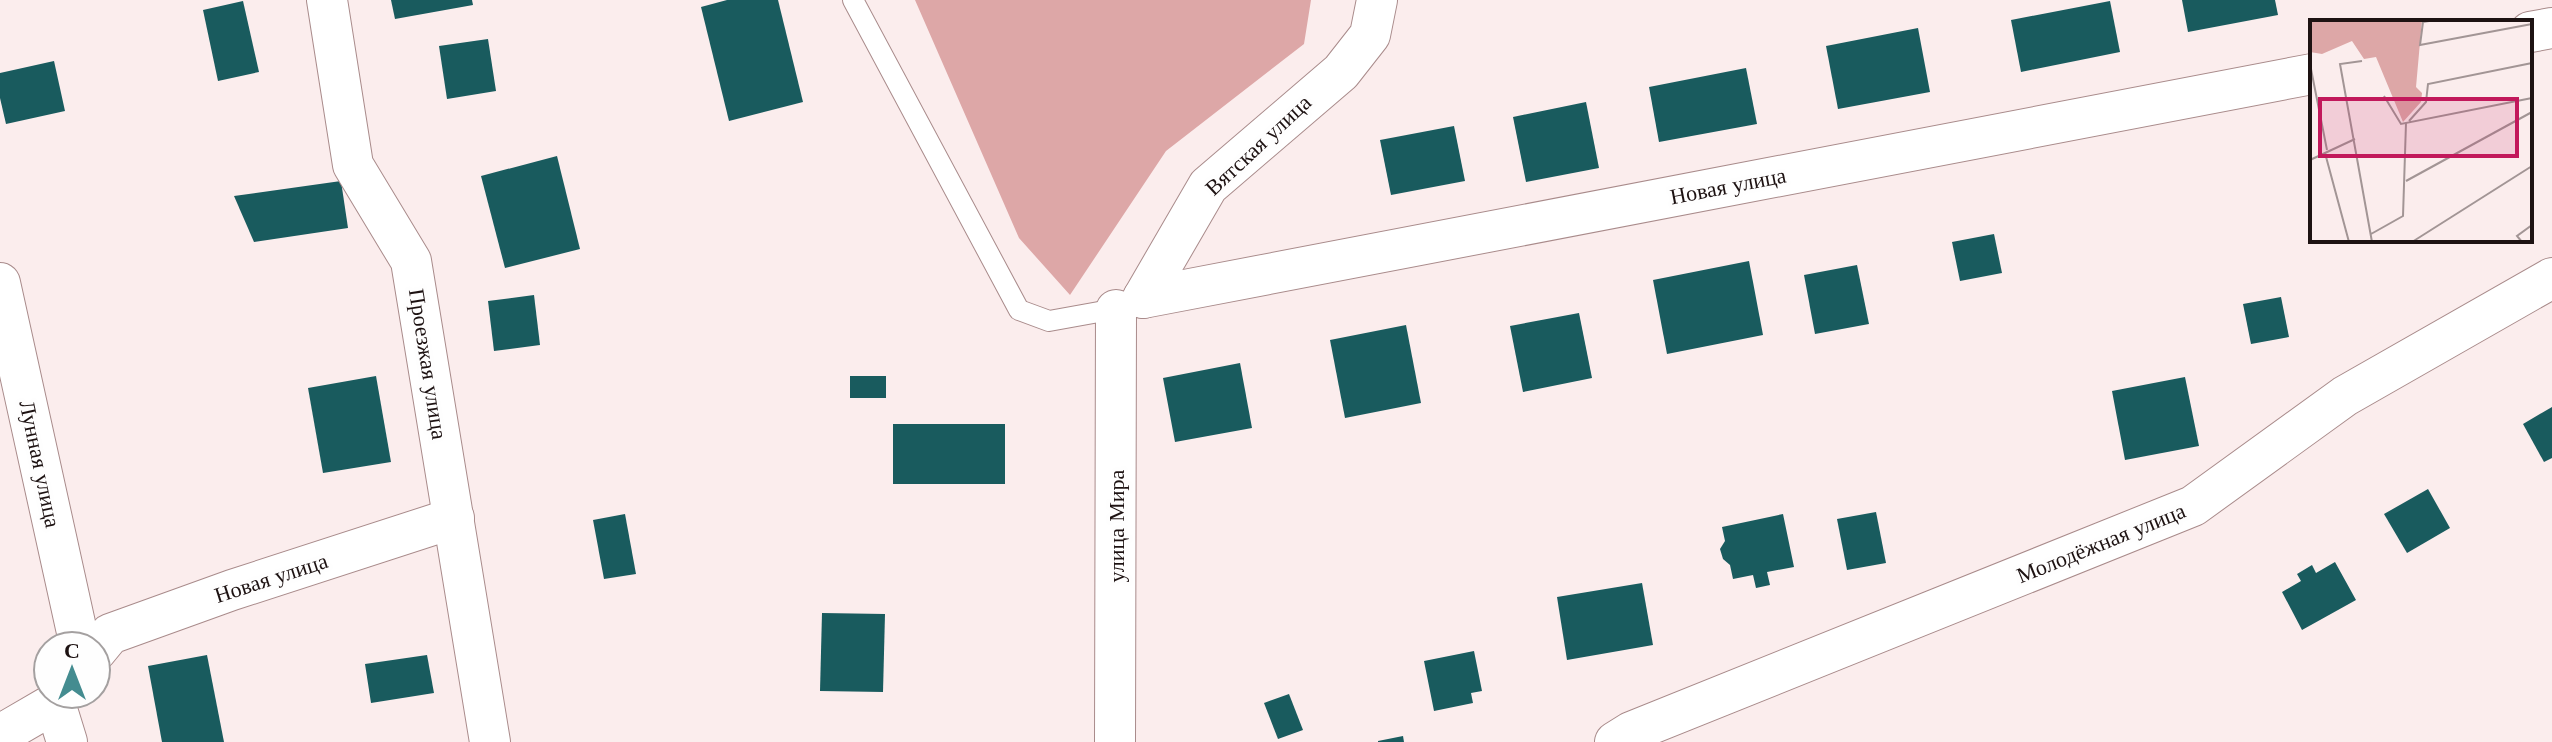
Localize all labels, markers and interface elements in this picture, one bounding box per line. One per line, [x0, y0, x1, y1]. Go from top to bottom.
inset map [2310, 20, 2532, 242]
street label: Вятская улица [1199, 89, 1317, 201]
street label: Новая улица [1668, 161, 1788, 210]
street label: Проезжая улица [403, 287, 453, 442]
street label: Лунная улица [13, 398, 67, 530]
street label: улица Мира [1103, 469, 1130, 582]
street label: Молодёжная улица [2013, 497, 2189, 589]
street label: Новая улица [211, 547, 331, 609]
north arrow [32, 630, 112, 710]
text: С [64, 637, 80, 664]

